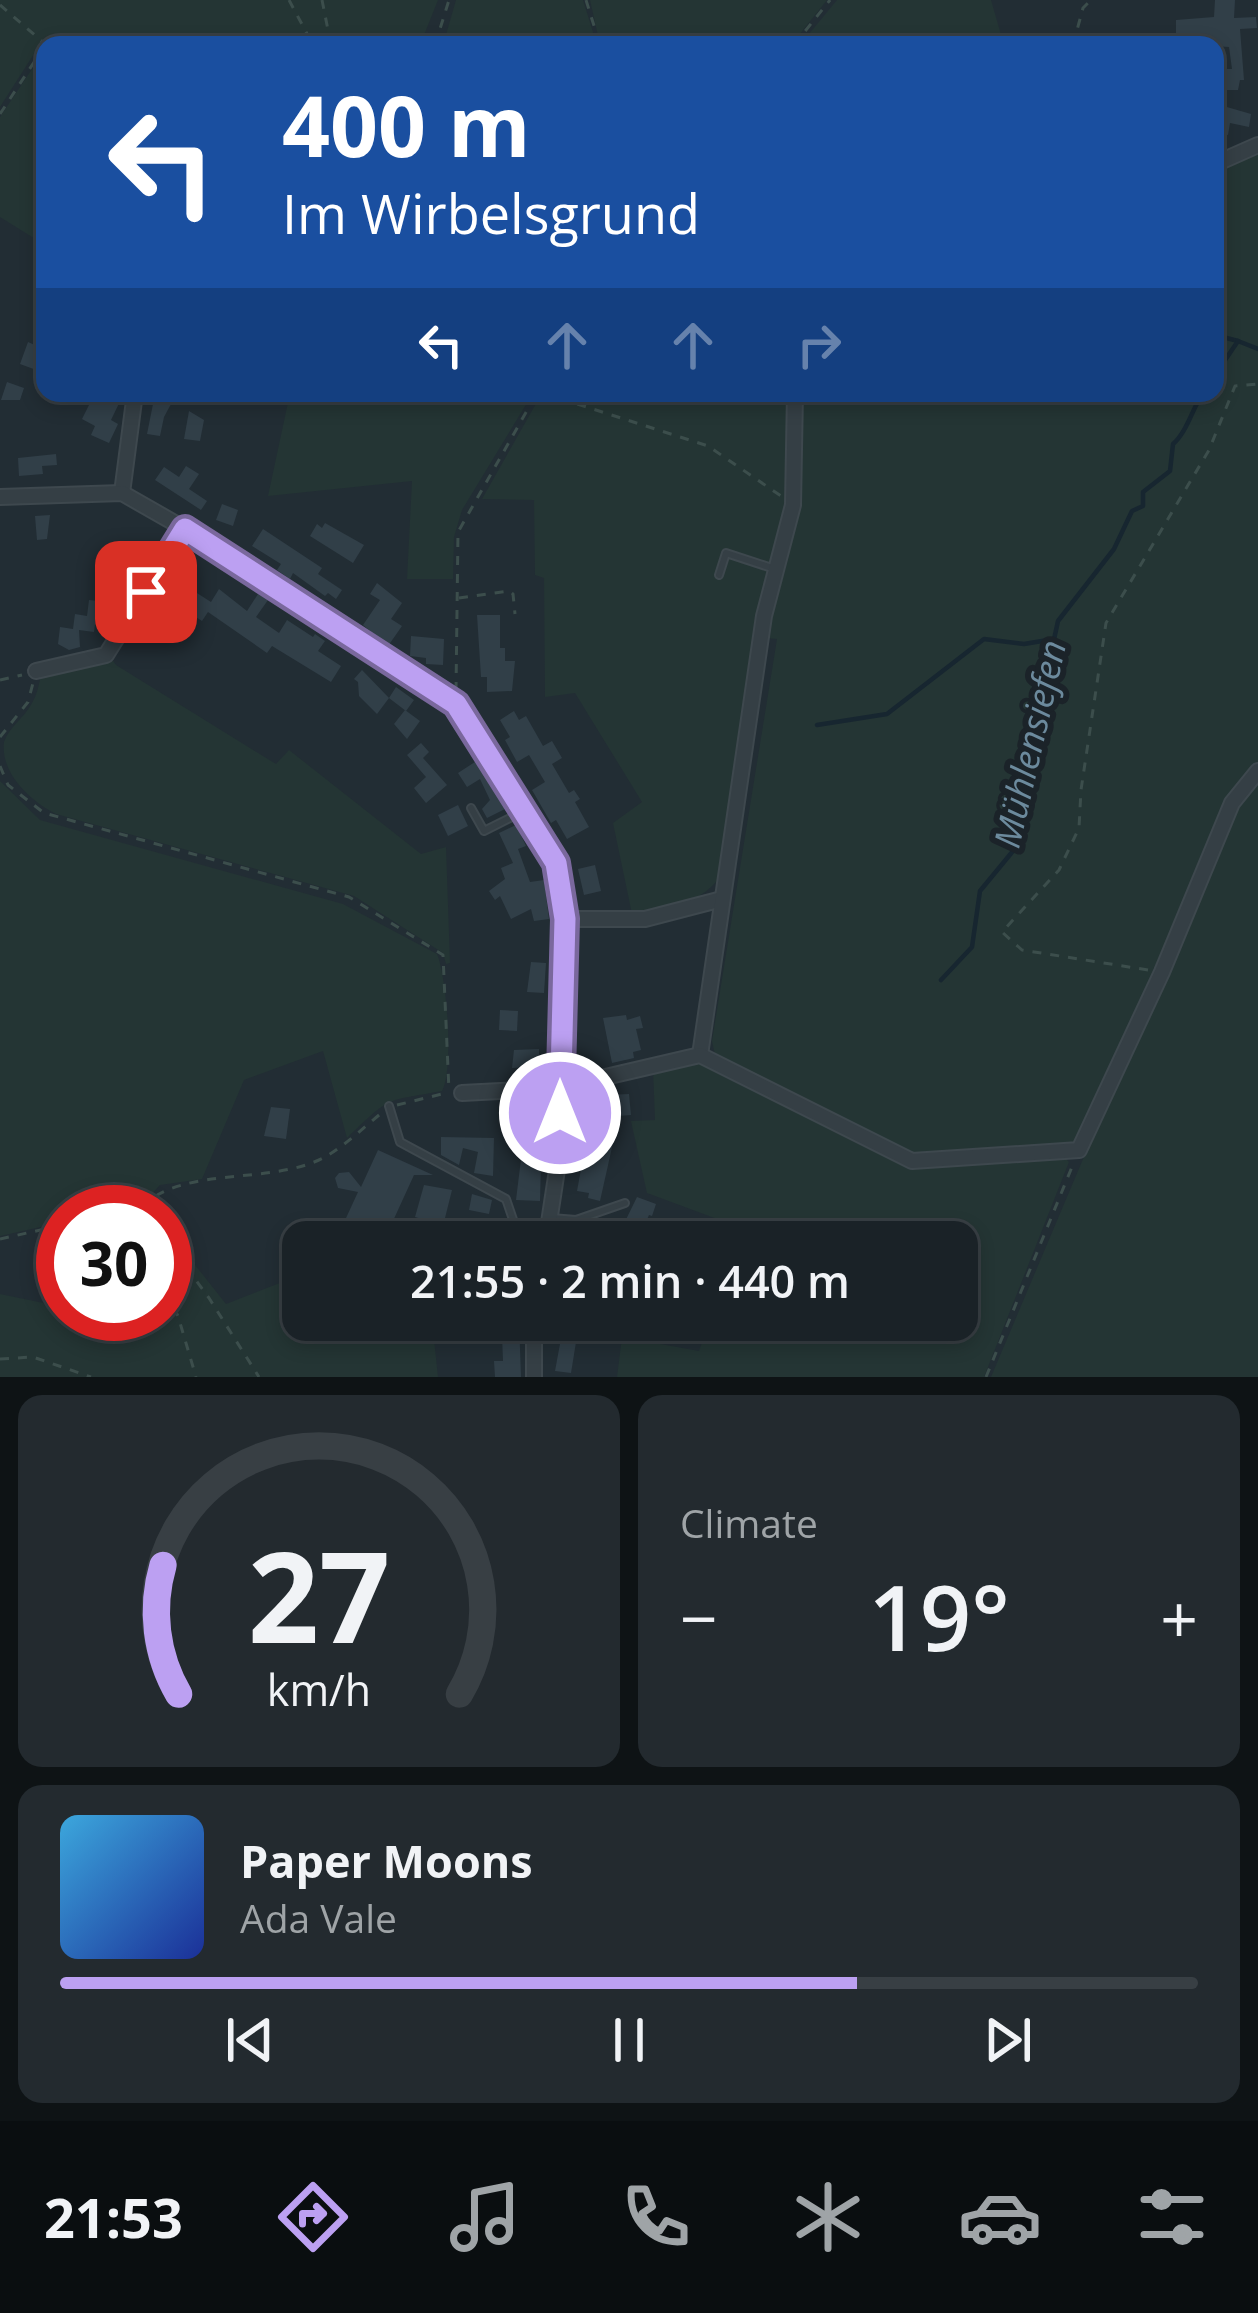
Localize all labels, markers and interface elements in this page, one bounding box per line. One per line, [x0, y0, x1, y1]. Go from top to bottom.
text: 400 m [282, 67, 530, 182]
icon: left [84, 84, 240, 240]
text: Im Wirbelsgrund [282, 176, 700, 250]
icon: left [408, 312, 474, 378]
icon: ahead [534, 312, 600, 378]
icon: ahead [660, 312, 726, 378]
icon: right [786, 312, 852, 378]
pin [95, 541, 197, 643]
icon: arrive [113, 559, 179, 625]
water label: Mühlensiefen [982, 635, 1077, 853]
position arrow [497, 1050, 623, 1176]
speed limit sign: 30 [36, 1185, 192, 1341]
text: 21:55 · 2 min · 440 m [410, 1250, 850, 1311]
text: Climate [680, 1496, 818, 1549]
text: 27 [248, 1510, 390, 1680]
text: 19° [868, 1555, 1010, 1677]
text: − [680, 1572, 718, 1662]
text: + [1160, 1572, 1198, 1662]
text: km/h [267, 1660, 371, 1719]
text: Paper Moons [240, 1830, 533, 1891]
text: Ada Vale [240, 1891, 397, 1944]
icon: previous [217, 2007, 283, 2073]
icon: pause [596, 2007, 662, 2073]
icon: next [975, 2007, 1041, 2073]
icon: directions [271, 2175, 355, 2259]
icon: music [443, 2175, 527, 2259]
icon: phone [614, 2175, 698, 2259]
icon: climate [786, 2175, 870, 2259]
icon: car [958, 2175, 1042, 2259]
icon: filters [1130, 2175, 1214, 2259]
text: 21:53 [44, 2180, 183, 2254]

